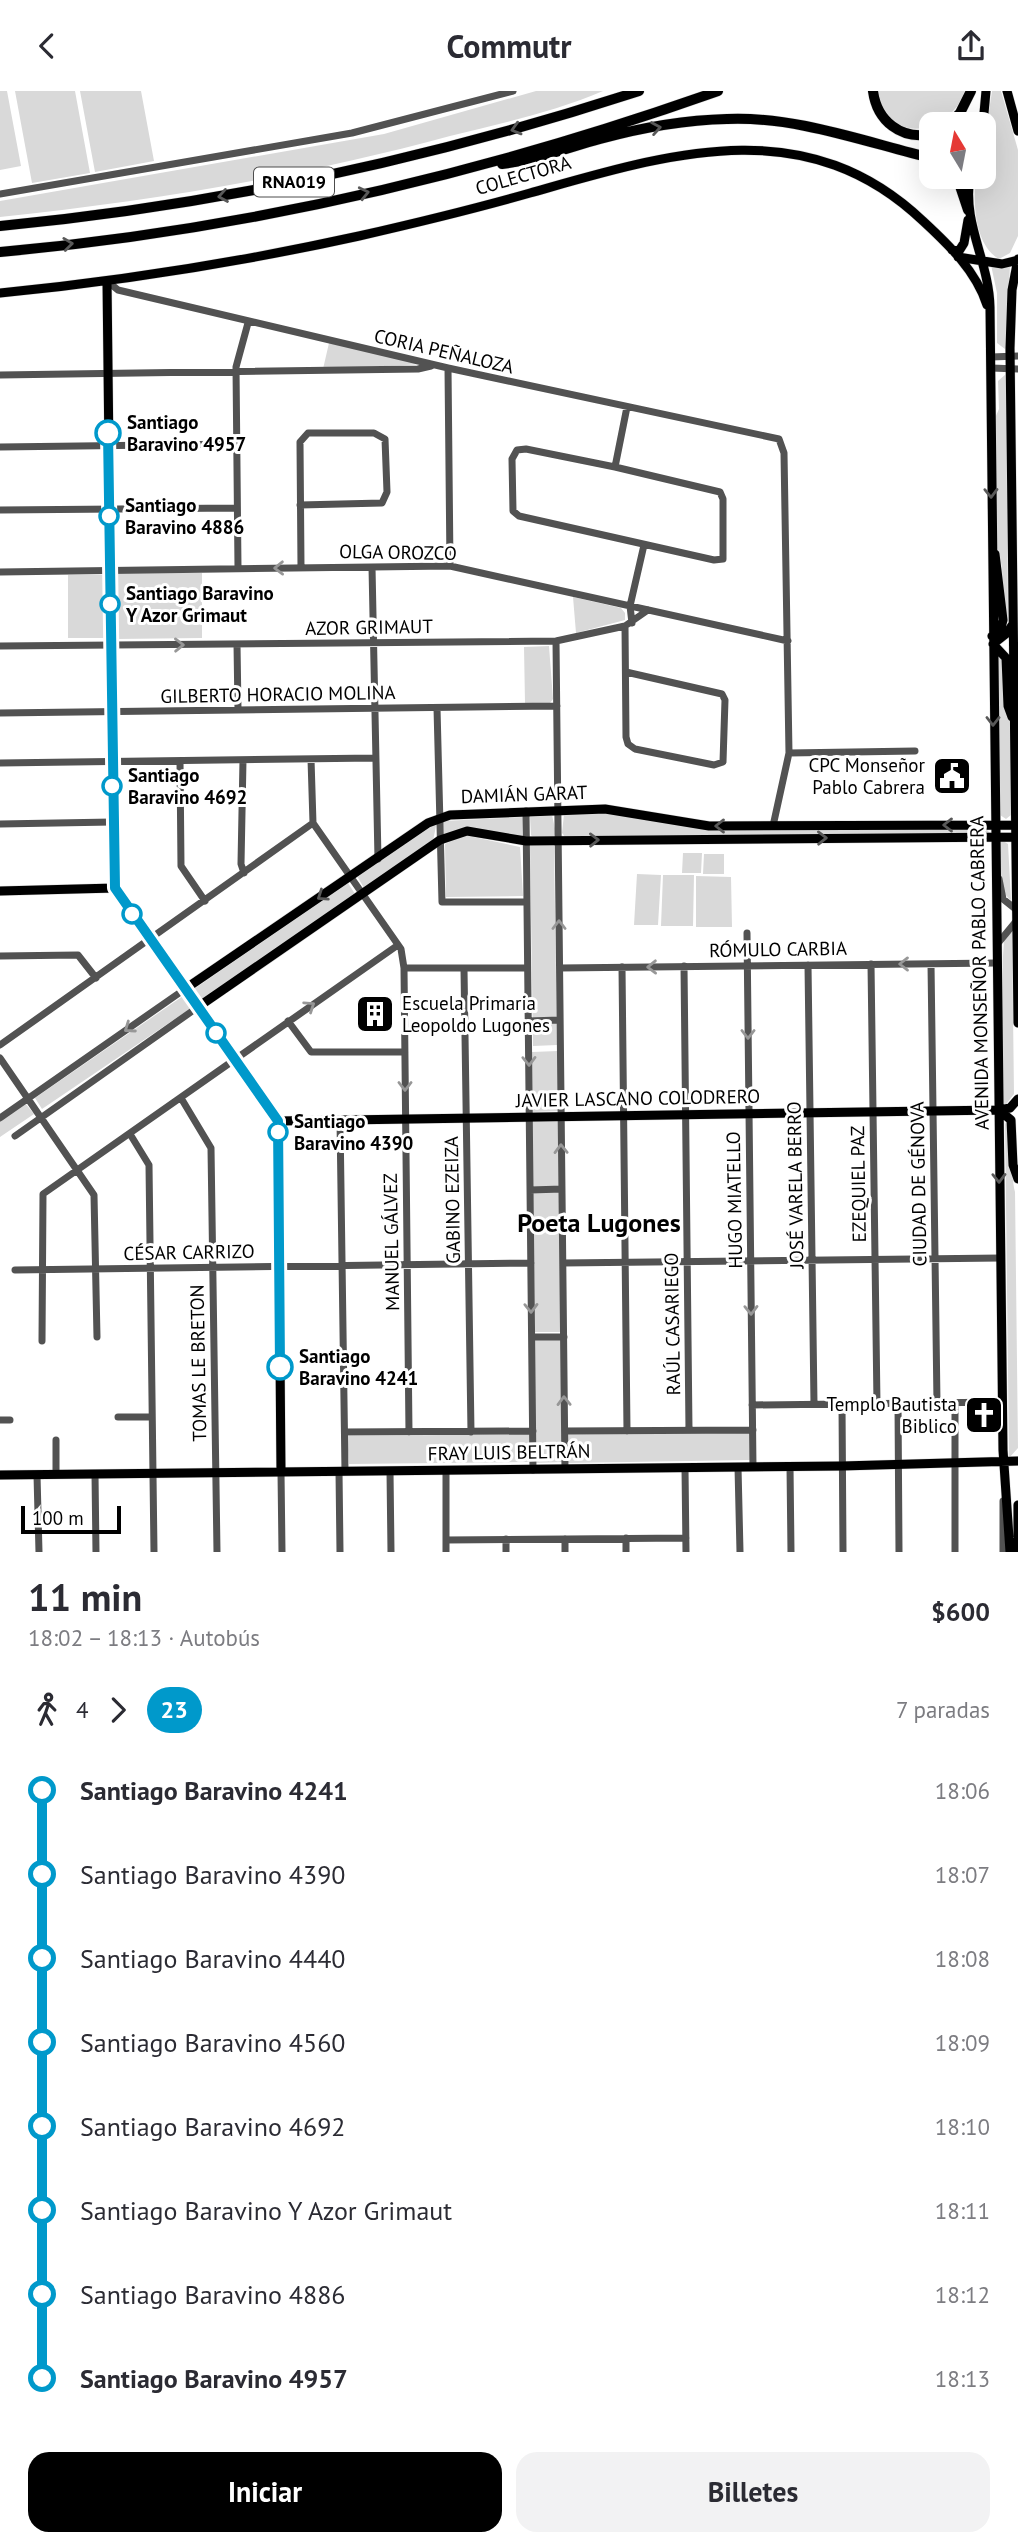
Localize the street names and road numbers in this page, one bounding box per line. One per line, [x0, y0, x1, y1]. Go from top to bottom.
street label: COLECTORA [472, 150, 574, 200]
road number: RNA019 [254, 167, 334, 197]
street label: CORIA PEÑALOZA [372, 323, 516, 379]
street label: OLGA OROZCO [339, 539, 457, 565]
street label: AZOR GRIMAUT [305, 614, 433, 640]
street label: GILBERTO HORACIO MOLINA [160, 680, 396, 708]
street label: DAMIÁN GARAT [460, 780, 588, 808]
street label: AVENIDA MONSEÑOR PABLO CABRERA [964, 816, 994, 1130]
street label: RÓMULO CARBIA [709, 936, 847, 962]
street label: JAVIER LASCANO COLODRERO [515, 1084, 760, 1112]
street label: JOSÉ VARELA BERRO [782, 1101, 808, 1270]
street label: CIUDAD DE GÉNOVA [905, 1101, 931, 1267]
street label: EZEQUIEL PAZ [845, 1126, 871, 1242]
street label: HUGO MIATELLO [721, 1131, 747, 1269]
street label: GABINO EZEIZA [439, 1136, 465, 1264]
street label: MANUEL GÁLVEZ [378, 1173, 404, 1311]
street label: CÉSAR CARRIZO [123, 1239, 255, 1265]
street label: RAÚL CASARIEGO [659, 1252, 685, 1396]
street label: TOMAS LE BRETON [185, 1284, 211, 1442]
street label: FRAY LUIS BELTRÁN [427, 1439, 591, 1465]

